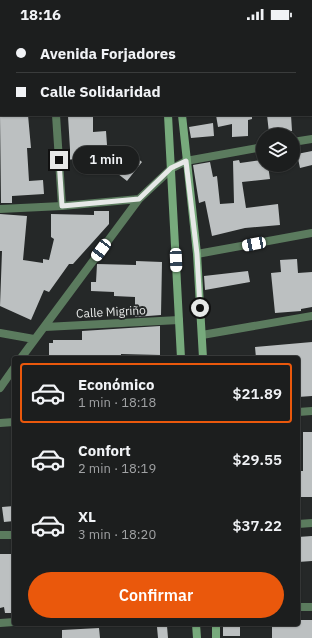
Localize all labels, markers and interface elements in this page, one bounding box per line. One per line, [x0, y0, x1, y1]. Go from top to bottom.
text: 18:16 [20, 5, 61, 24]
text: Avenida Forjadores [40, 44, 176, 63]
text: Calle Solidaridad [40, 82, 161, 101]
map controls [256, 128, 300, 172]
button: layers [256, 128, 300, 172]
callout: 1 min [73, 146, 139, 174]
route end [50, 151, 68, 169]
text: 1 min [89, 151, 123, 168]
car [241, 236, 267, 252]
car [89, 237, 113, 263]
car [170, 248, 182, 272]
route start [191, 299, 209, 317]
street label: Calle Migriño [76, 302, 146, 321]
icon: car [30, 375, 66, 411]
text: Económico [78, 375, 154, 394]
text: $21.89 [233, 384, 282, 403]
text: 1 min · 18:18 [78, 394, 156, 411]
icon: car [30, 441, 66, 477]
text: Confort [78, 441, 131, 460]
text: $29.55 [233, 450, 282, 469]
text: 2 min · 18:19 [78, 460, 156, 477]
icon: car [30, 507, 66, 543]
text: XL [78, 507, 96, 526]
text: $37.22 [233, 516, 282, 535]
text: 3 min · 18:20 [78, 526, 156, 543]
button: Confirmar [28, 572, 284, 618]

